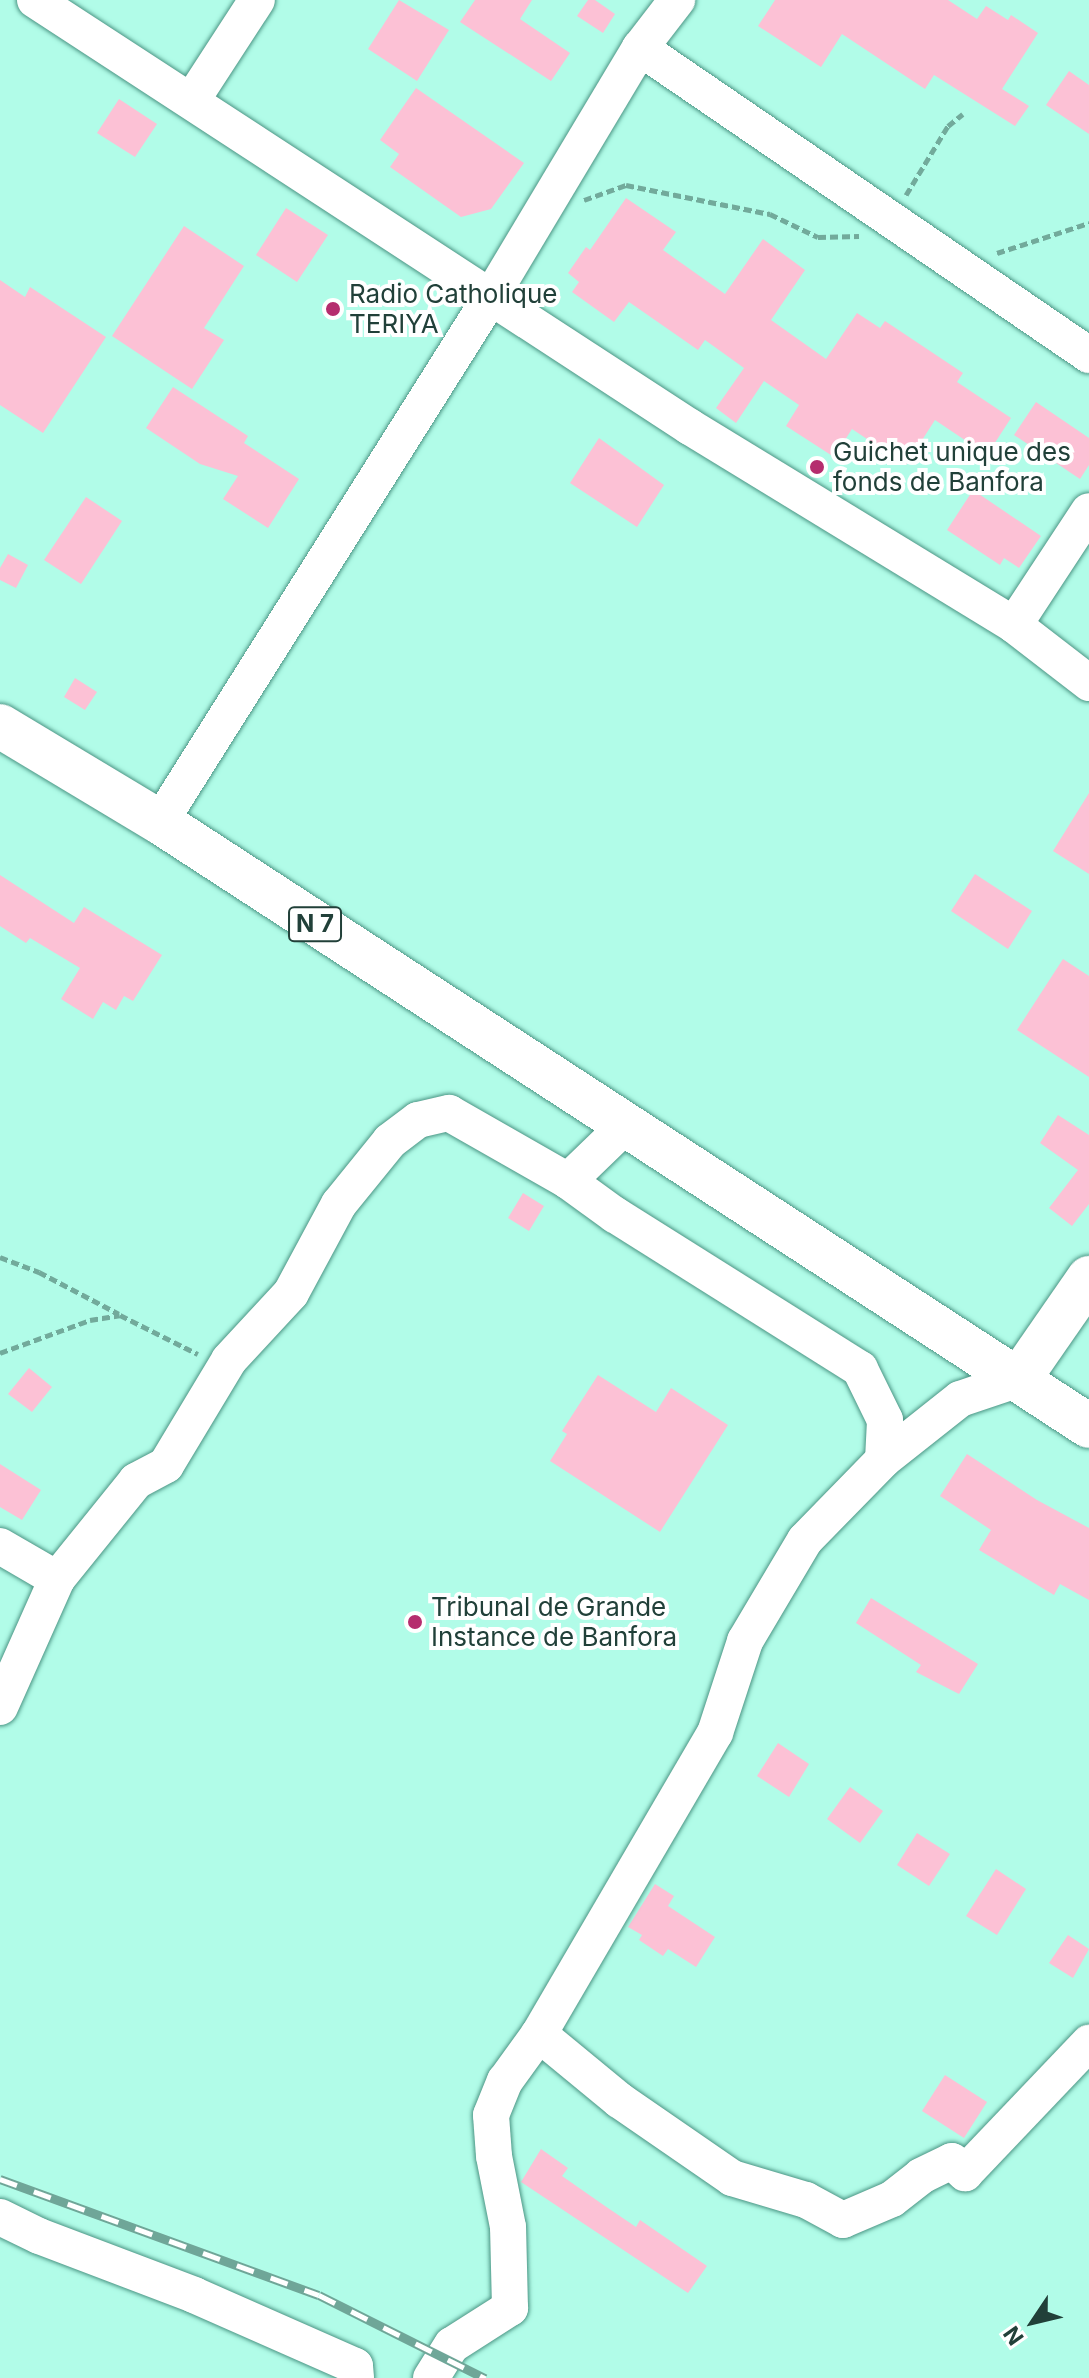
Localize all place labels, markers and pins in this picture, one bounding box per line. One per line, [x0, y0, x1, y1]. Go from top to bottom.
place label: Radio Catholique TERIYA [349, 278, 557, 340]
marker: Radio Catholique TERIYA [324, 300, 342, 318]
place label: Guichet unique des fonds de Banfora [833, 436, 1071, 498]
marker: Guichet unique des fonds de Banfora [808, 458, 826, 476]
place label: Tribunal de Grande Instance de Banfora [431, 1591, 677, 1652]
marker: Tribunal de Grande Instance de Banfora [406, 1613, 424, 1631]

